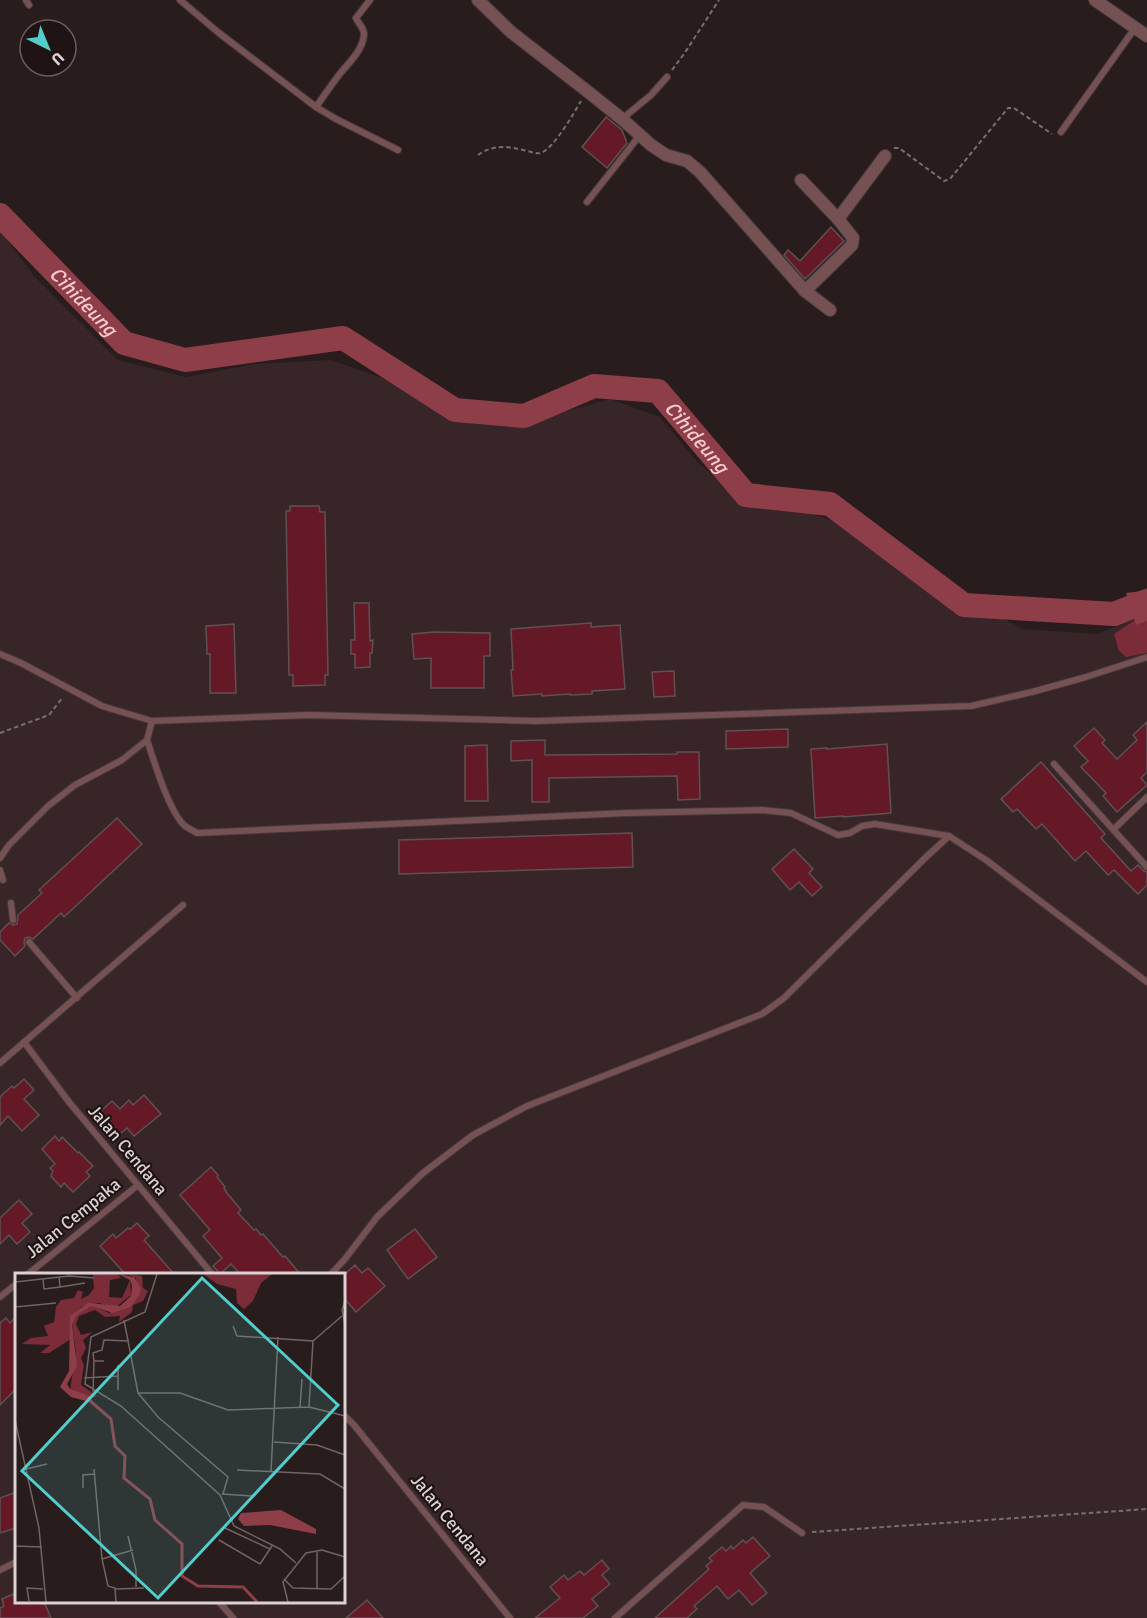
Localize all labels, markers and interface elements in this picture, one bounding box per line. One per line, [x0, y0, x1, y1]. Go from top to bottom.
north arrow [18, 18, 78, 78]
text: U [47, 47, 68, 69]
water label: Cihideung [44, 262, 123, 342]
water label: Cihideung [659, 396, 735, 480]
street label: Jalan Cendana [84, 1100, 172, 1200]
street label: Jalan Cempaka [21, 1173, 125, 1263]
inset map [15, 1273, 345, 1603]
street label: Jalan Cendana [406, 1470, 494, 1570]

